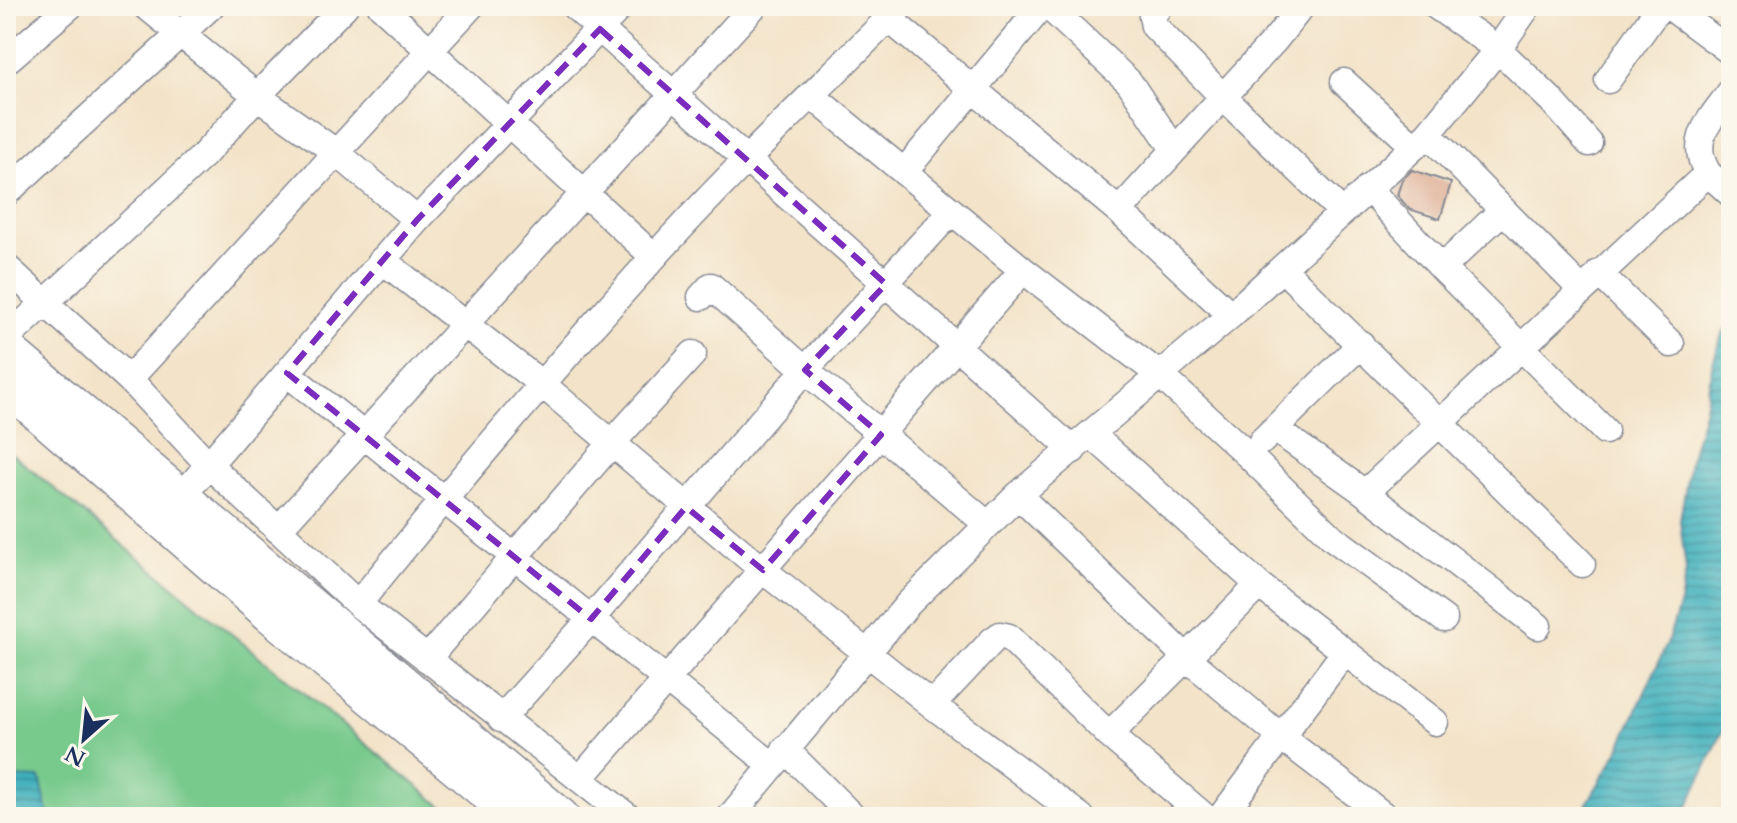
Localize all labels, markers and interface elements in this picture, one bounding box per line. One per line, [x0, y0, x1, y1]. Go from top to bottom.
north arrow [44, 699, 124, 779]
text: N [60, 738, 91, 774]

